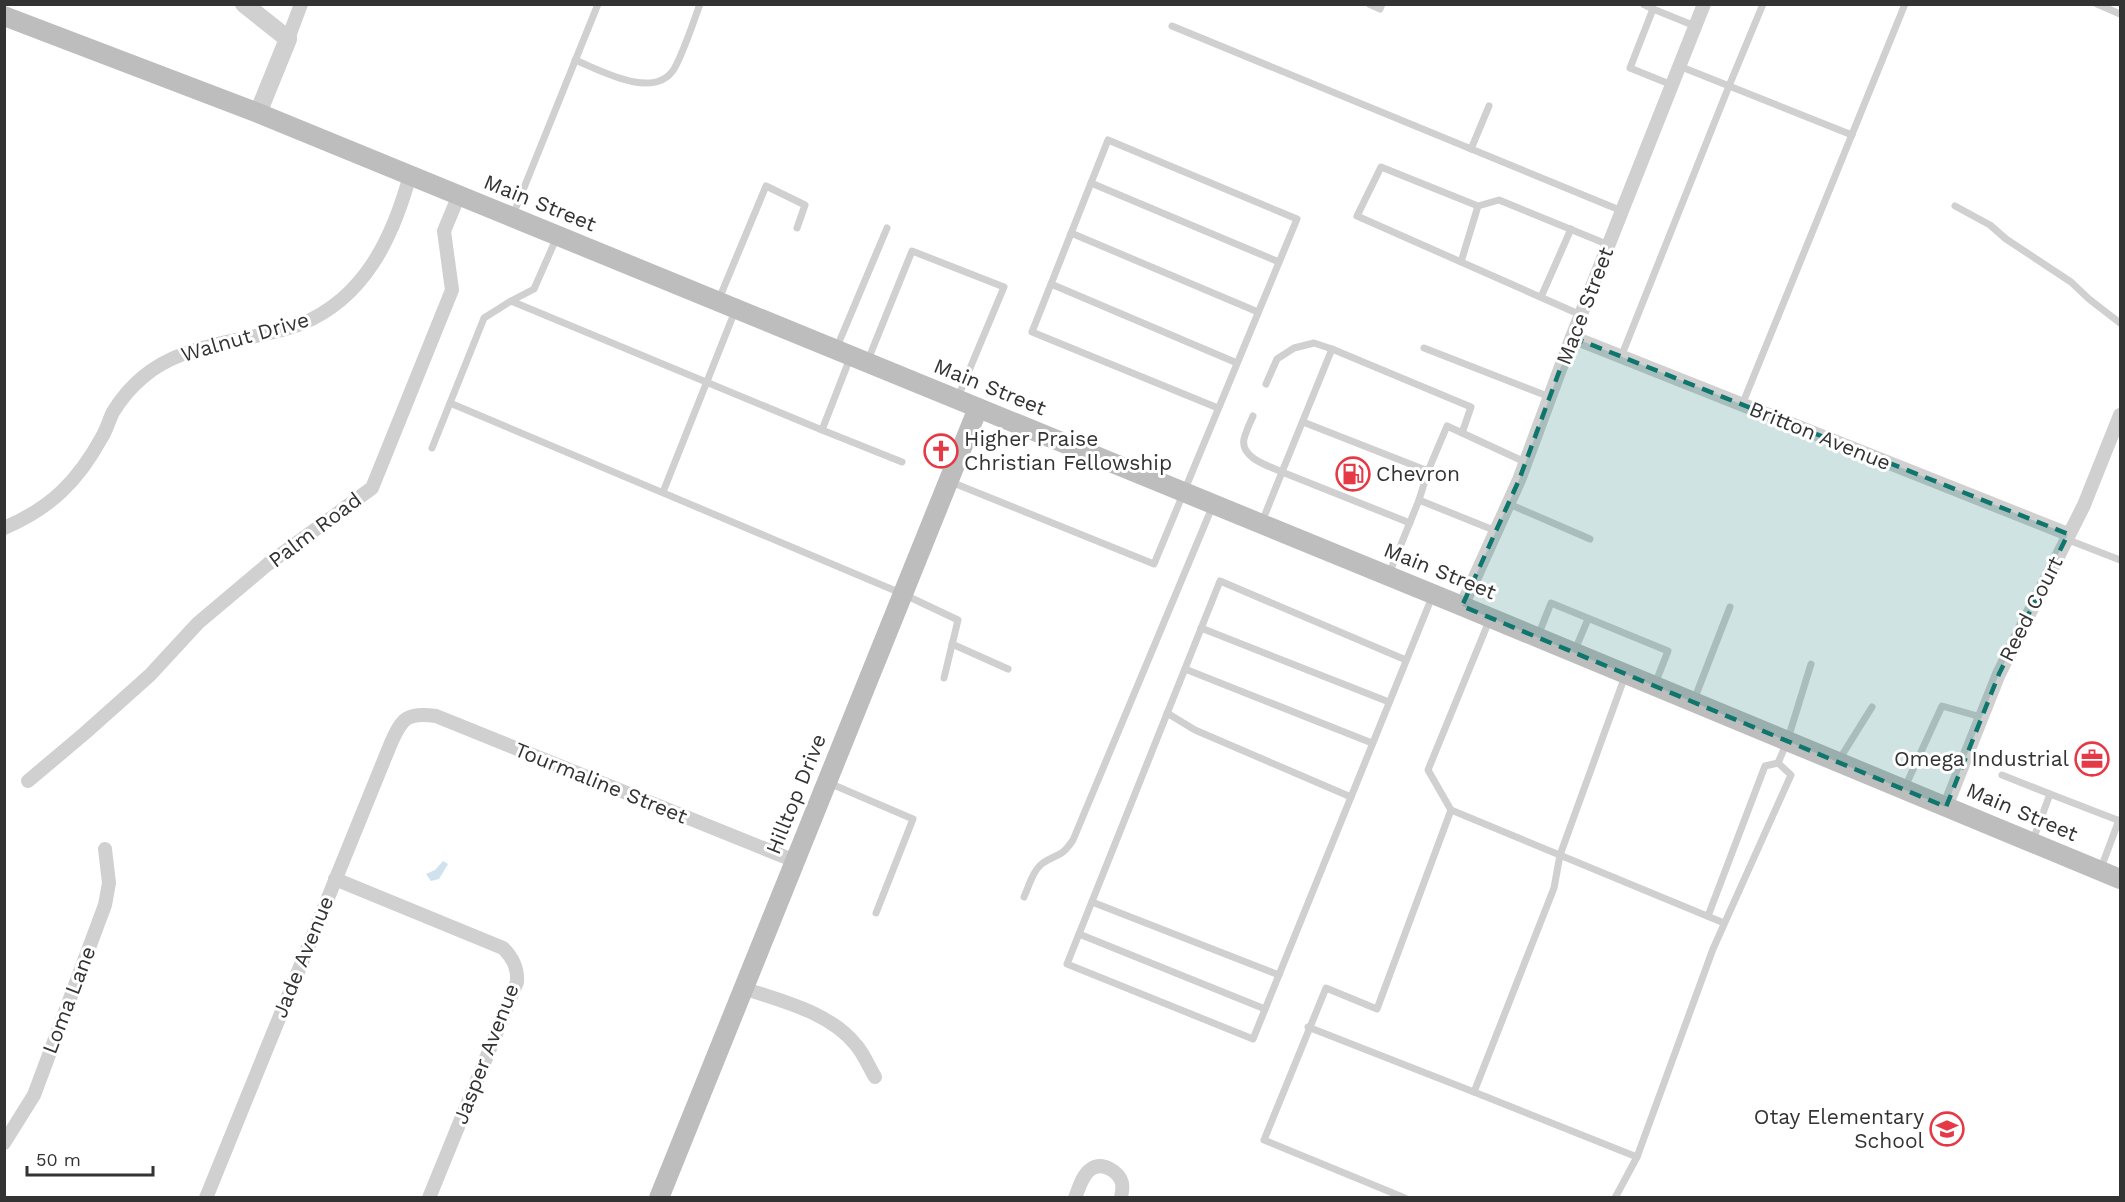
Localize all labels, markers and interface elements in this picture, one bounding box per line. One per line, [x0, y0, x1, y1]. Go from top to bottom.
street label: Main Street [480, 169, 600, 236]
street label: Mace Street [1551, 243, 1618, 368]
street label: Walnut Drive [178, 306, 312, 367]
street label: Main Street [930, 353, 1050, 420]
street label: Britton Avenue [1746, 396, 1895, 475]
place label: Higher Praise Christian Fellowship [964, 426, 1172, 475]
church icon: Higher Praise Christian Fellowship [923, 433, 959, 469]
fuel station icon: Chevron [1335, 456, 1371, 492]
place label: Chevron [1376, 461, 1460, 486]
street label: Palm Road [263, 487, 366, 573]
street label: Main Street [1380, 537, 1500, 604]
street label: Reed Court [1993, 552, 2068, 666]
street label: Hilltop Drive [760, 730, 831, 858]
street label: Tourmaline Street [511, 737, 691, 829]
office icon: Omega Industrial [2074, 741, 2110, 777]
place label: Omega Industrial [1894, 746, 2070, 771]
street label: Main Street [1963, 777, 2082, 846]
street label: Jade Avenue [267, 892, 338, 1021]
street label: Loma Lane [37, 943, 100, 1057]
street label: Jasper Avenue [447, 980, 524, 1128]
place label: Otay Elementary School [1754, 1104, 1925, 1153]
school or university icon: Otay Elementary School [1929, 1111, 1965, 1147]
scale bar [27, 1139, 153, 1177]
text: 50 m [36, 1149, 81, 1170]

